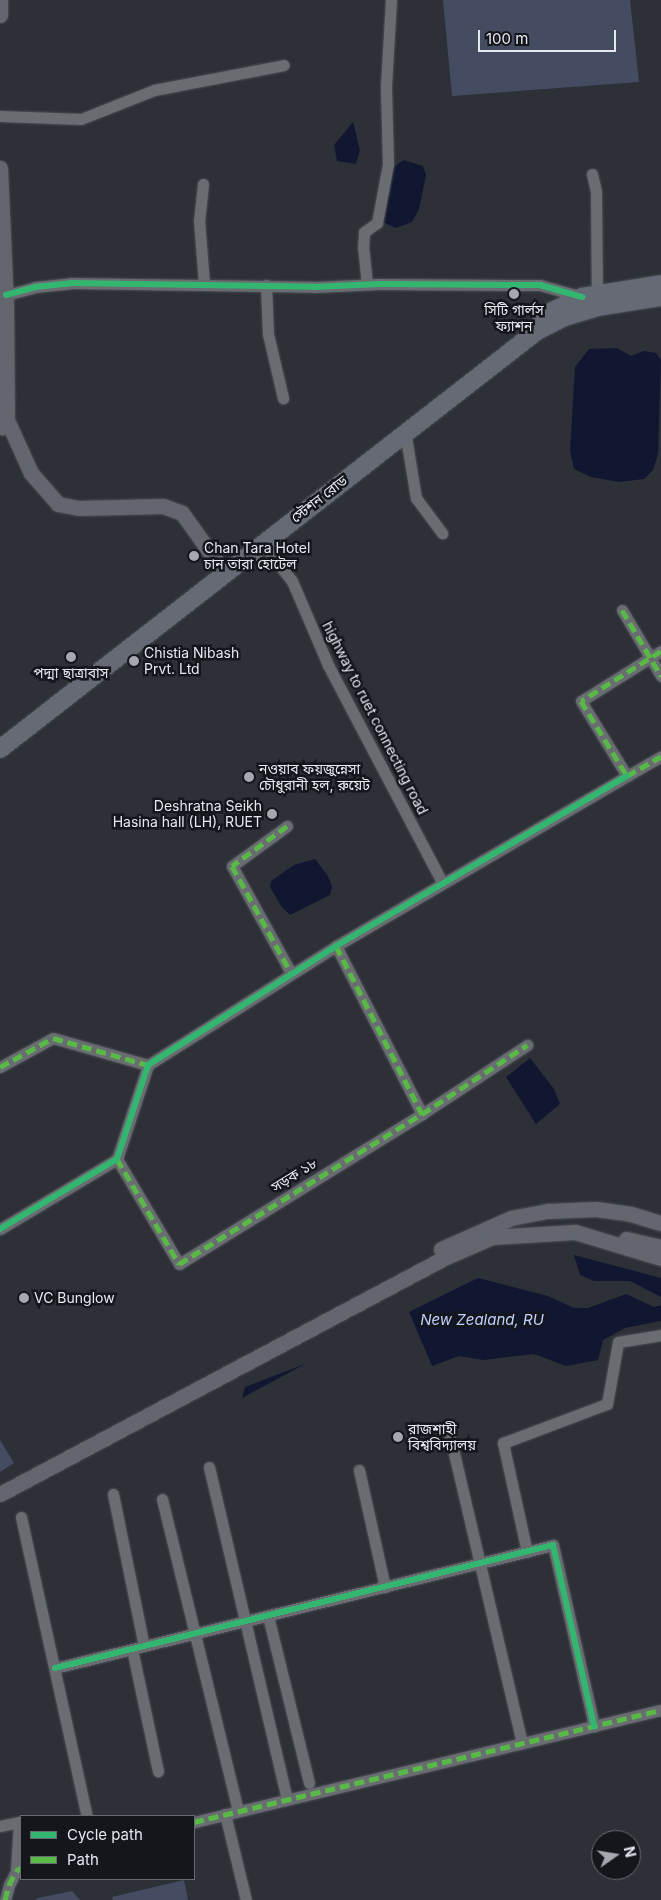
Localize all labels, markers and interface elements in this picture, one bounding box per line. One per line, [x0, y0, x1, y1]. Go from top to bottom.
scale bar [481, 20, 618, 52]
text: 100 m [486, 29, 528, 48]
marker: সিটি গার্লস ফ্যাশন [508, 288, 520, 300]
place label: সিটি গার্লস ফ্যাশন [484, 302, 544, 334]
street label: স্টেশন রোড [288, 472, 350, 526]
place label: Chan Tara Hotel চান তারা হোটেল [204, 540, 310, 572]
marker: Chan Tara Hotel চান তারা হোটেল [188, 550, 200, 562]
street label: highway to ruet connecting road [319, 619, 431, 817]
place label: Chistia Nibash Prvt. Ltd [144, 645, 239, 678]
marker: পদ্মা ছাত্রাবাস [65, 651, 77, 663]
marker: Chistia Nibash Prvt. Ltd [128, 655, 140, 667]
place label: পদ্মা ছাত্রাবাস [34, 665, 108, 681]
place label: নওয়াব ফয়জুন্নেসা চৌধুরানী হল, রুয়েট [259, 761, 370, 794]
marker: নওয়াব ফয়জুন্নেসা চৌধুরানী হল, রুয়েট [243, 771, 255, 783]
place label: Deshratna Seikh Hasina hall (LH), RUET [113, 798, 262, 830]
marker: Deshratna Seikh Hasina hall (LH), RUET [266, 808, 278, 820]
street label: সড়ক ১৮ [268, 1154, 320, 1196]
place label: VC Bunglow [34, 1290, 115, 1306]
marker: VC Bunglow [18, 1292, 30, 1304]
water label: New Zealand, RU [420, 1311, 544, 1329]
place label: রাজশাহী বিশ্ববিদ্যালয় [408, 1421, 476, 1454]
marker: রাজশাহী বিশ্ববিদ্যালয় [392, 1431, 404, 1443]
legend [20, 1815, 195, 1880]
text: Cycle path [67, 1825, 143, 1844]
north arrow [591, 1830, 641, 1880]
text: N [621, 1845, 640, 1859]
text: Path [67, 1850, 99, 1869]

